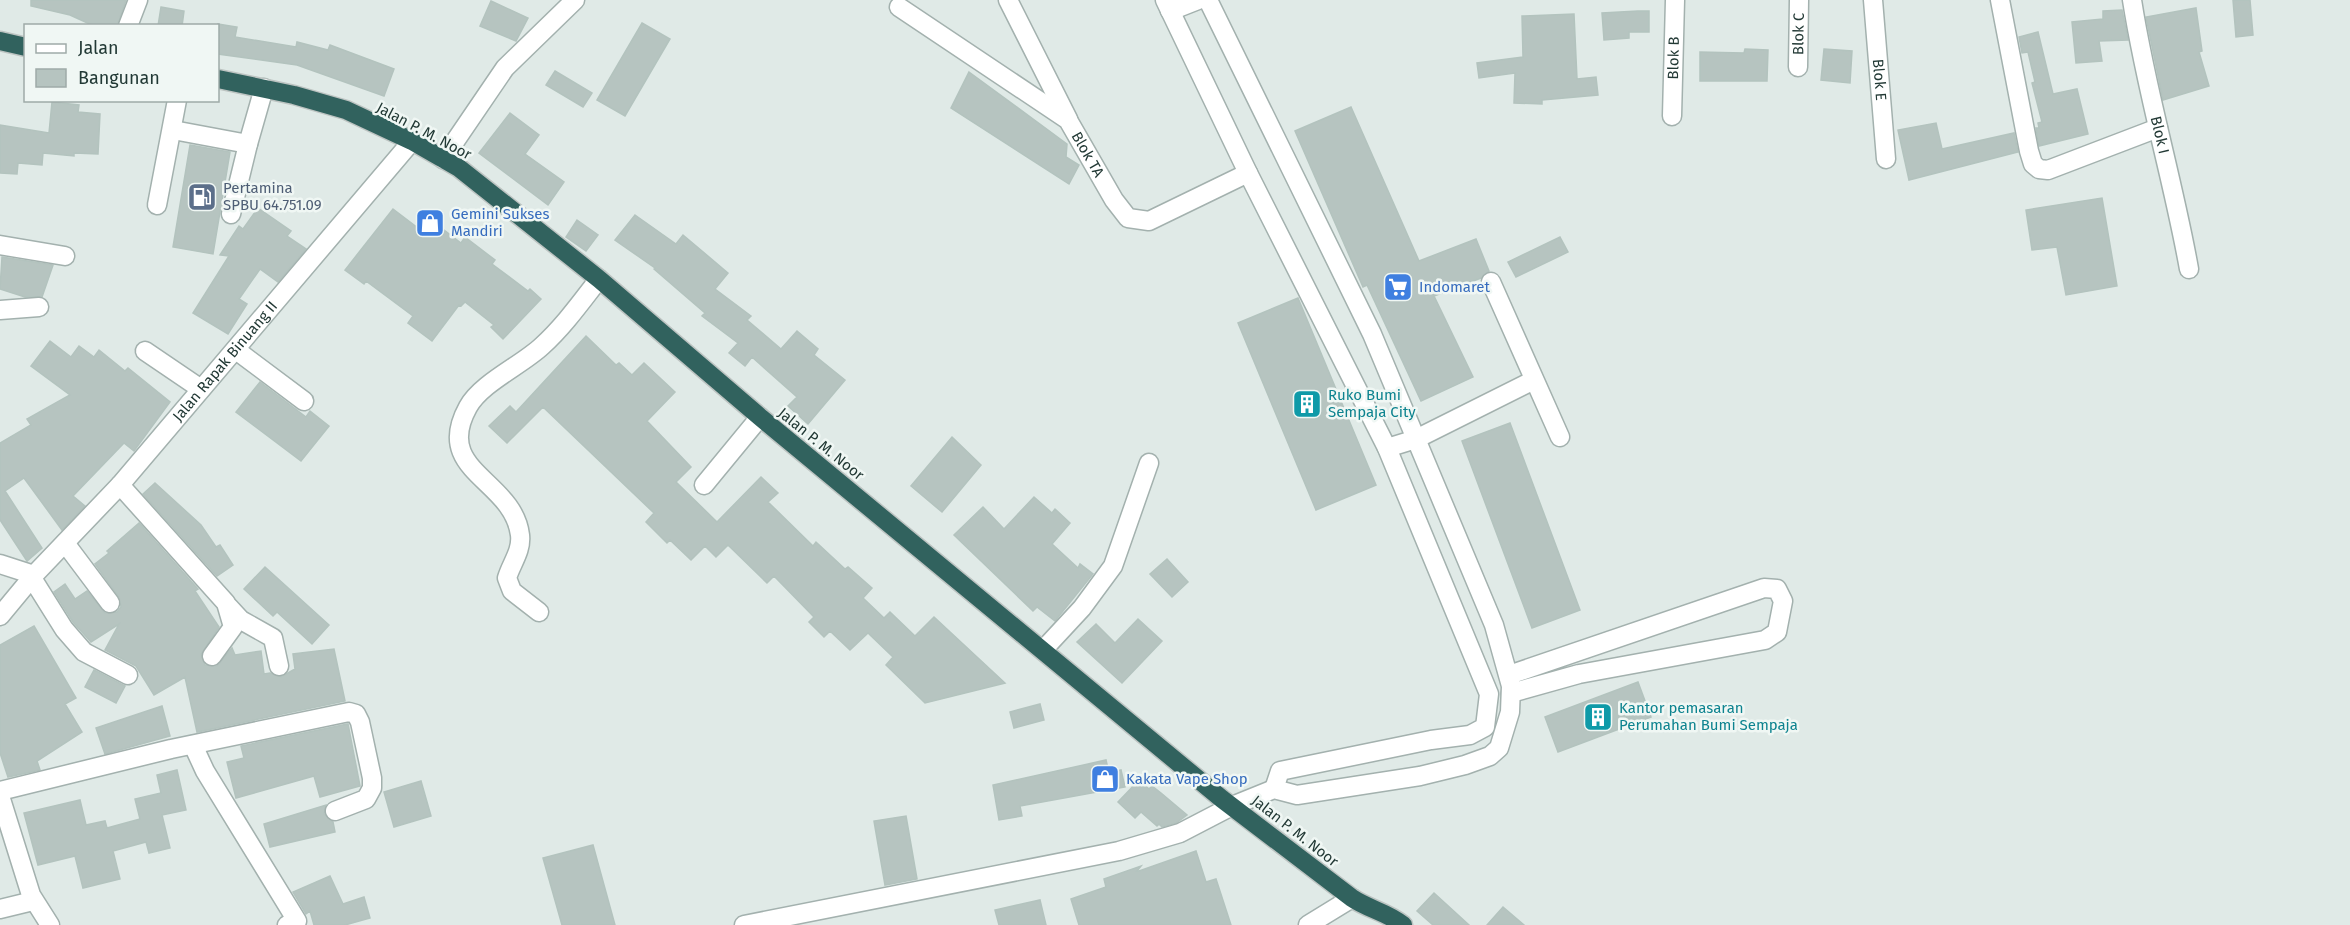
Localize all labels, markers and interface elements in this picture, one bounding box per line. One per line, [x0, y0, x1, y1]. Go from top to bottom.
street label: Blok C [1789, 12, 1808, 55]
legend [24, 24, 219, 102]
street label: Blok B [1664, 36, 1683, 80]
text: Jalan [78, 37, 119, 59]
street label: Blok E [1869, 58, 1890, 101]
text: Bangunan [78, 67, 160, 89]
street label: Jalan P. M. Noor [373, 98, 475, 164]
street label: Blok I [2147, 114, 2173, 156]
street label: Blok TA [1068, 128, 1108, 181]
place label: Pertamina SPBU 64.751.09 [223, 179, 322, 214]
fuel station icon: Pertamina SPBU 64.751.09 [186, 181, 218, 213]
place label: Gemini Sukses Mandiri [451, 205, 549, 240]
shop icon: Gemini Sukses Mandiri [414, 207, 446, 239]
supermarket icon: Indomaret [1382, 271, 1414, 303]
place label: Indomaret [1419, 278, 1490, 296]
street label: Jalan Rapak Binuang II [169, 297, 281, 425]
place label: Ruko Bumi Sempaja City [1328, 386, 1416, 421]
building icon: Ruko Bumi Sempaja City [1291, 388, 1323, 420]
street label: Jalan P. M. Noor [774, 404, 868, 484]
place label: Kantor pemasaran Perumahan Bumi Sempaja [1619, 699, 1798, 734]
building icon: Kantor pemasaran Perumahan Bumi Sempaja [1582, 701, 1614, 733]
shop icon: Kakata Vape Shop [1089, 763, 1121, 795]
place label: Kakata Vape Shop [1126, 770, 1248, 788]
street label: Jalan P. M. Noor [1248, 792, 1342, 871]

